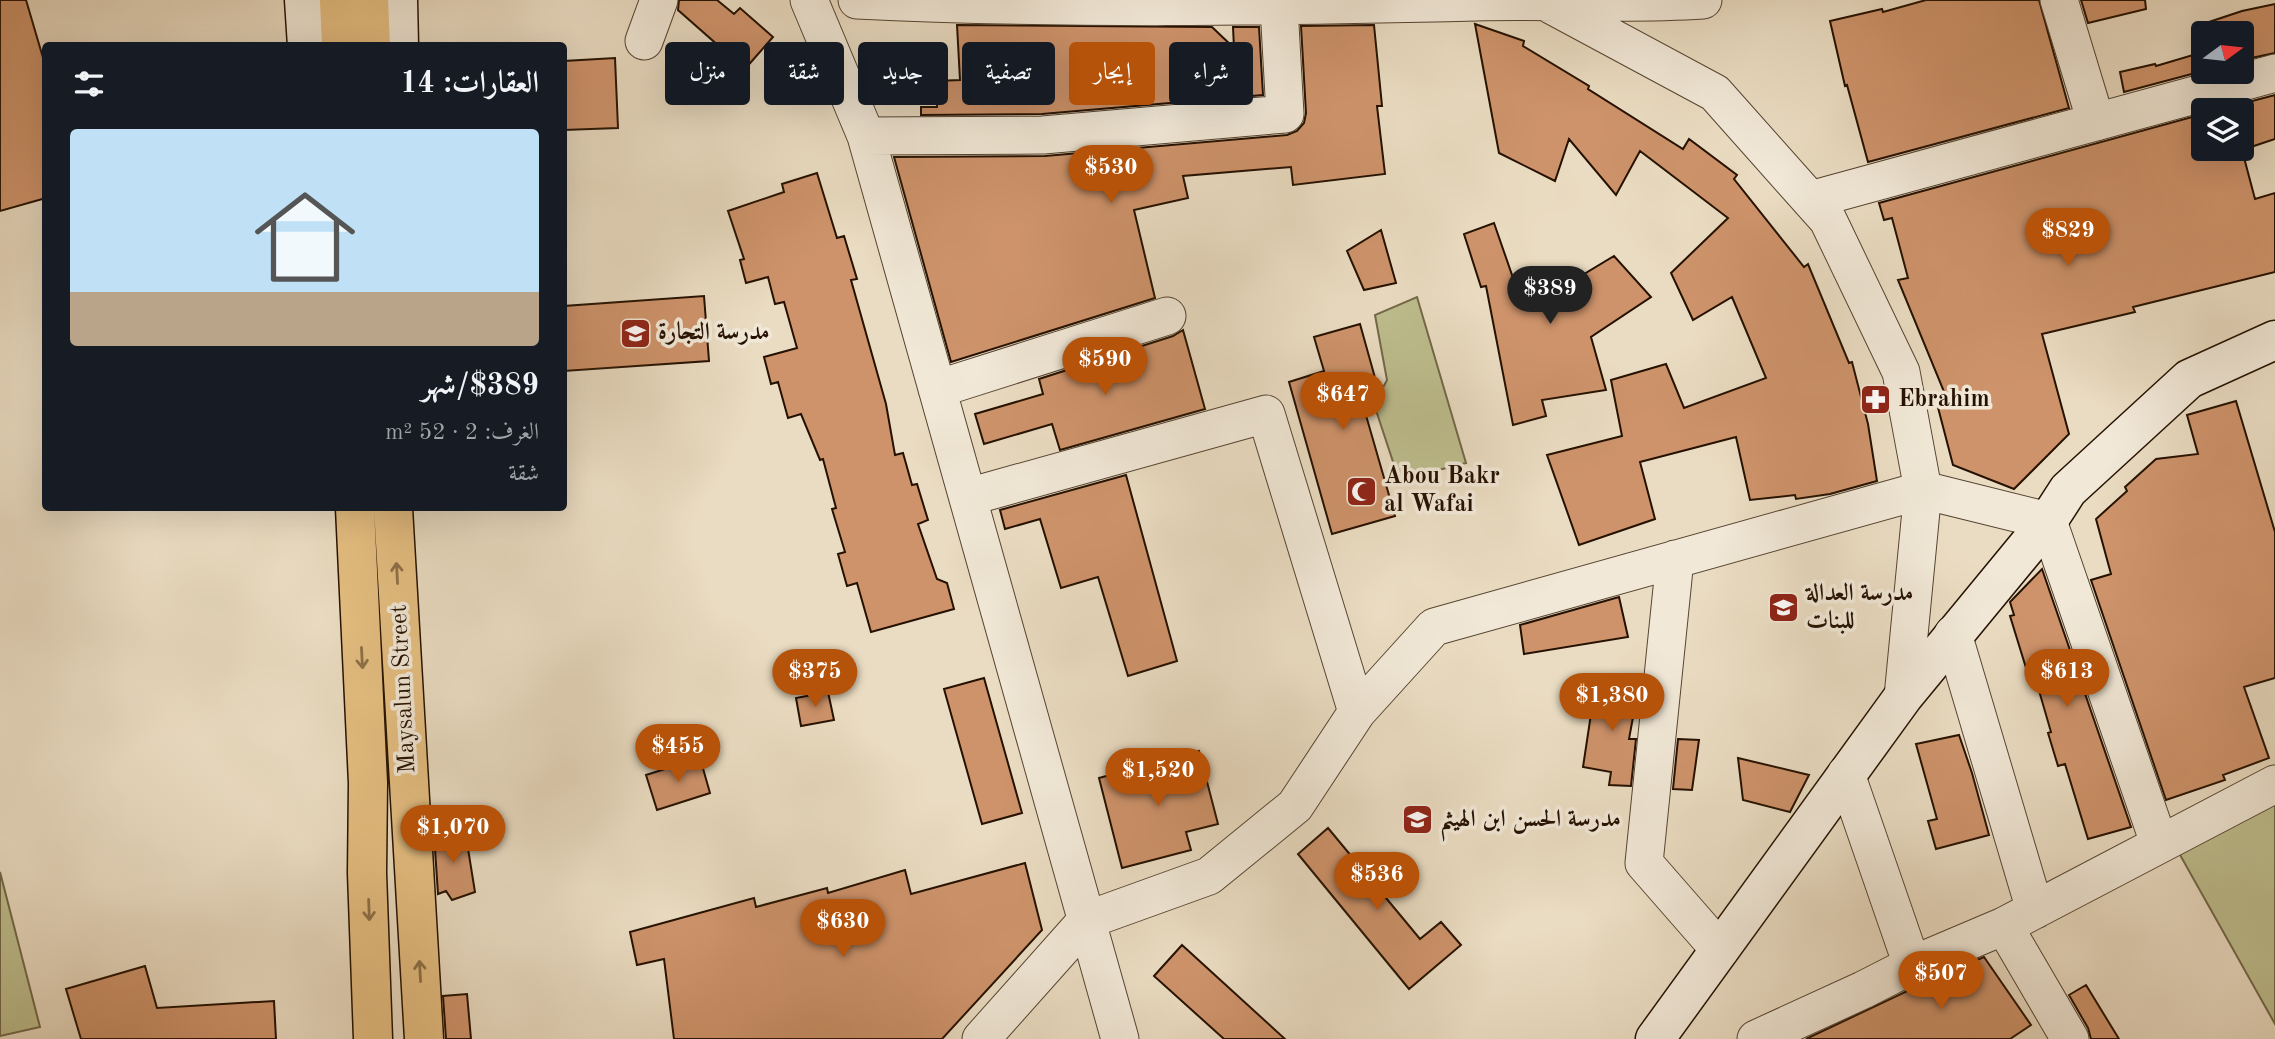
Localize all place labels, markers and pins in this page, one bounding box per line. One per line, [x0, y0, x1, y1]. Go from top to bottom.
pin: $530 [1070, 146, 1152, 205]
pin: $829 [2027, 208, 2109, 268]
pin: $389 [1509, 266, 1591, 326]
school or university icon: مدرسة التجارة [618, 316, 652, 350]
place label: مدرسة التجارة [658, 320, 770, 345]
pin: $590 [1064, 338, 1146, 397]
pin: $647 [1302, 372, 1384, 432]
pharmacy icon: Ebrahim [1858, 383, 1892, 417]
place label: Ebrahim [1898, 388, 1990, 412]
place label: Abou Bakr al Wafai [1384, 465, 1500, 517]
mosque icon: Abou Bakr al Wafai [1344, 474, 1378, 508]
place label: مدرسة العدالة للبنات [1804, 581, 1913, 634]
school or university icon: مدرسة العدالة للبنات [1766, 591, 1800, 625]
pin: $375 [774, 650, 856, 709]
pin: $613 [2026, 650, 2108, 709]
pin: $1,380 [1555, 674, 1669, 733]
pin: $455 [637, 724, 719, 784]
pin: $1,520 [1101, 748, 1215, 808]
school or university icon: مدرسة الحسن ابن الهيثم [1400, 803, 1434, 837]
pin: $1,070 [396, 806, 510, 865]
place label: مدرسة الحسن ابن الهيثم [1440, 808, 1621, 842]
pin: $536 [1336, 852, 1418, 912]
pin: $630 [802, 900, 884, 959]
pin: $507 [1900, 951, 1982, 1011]

